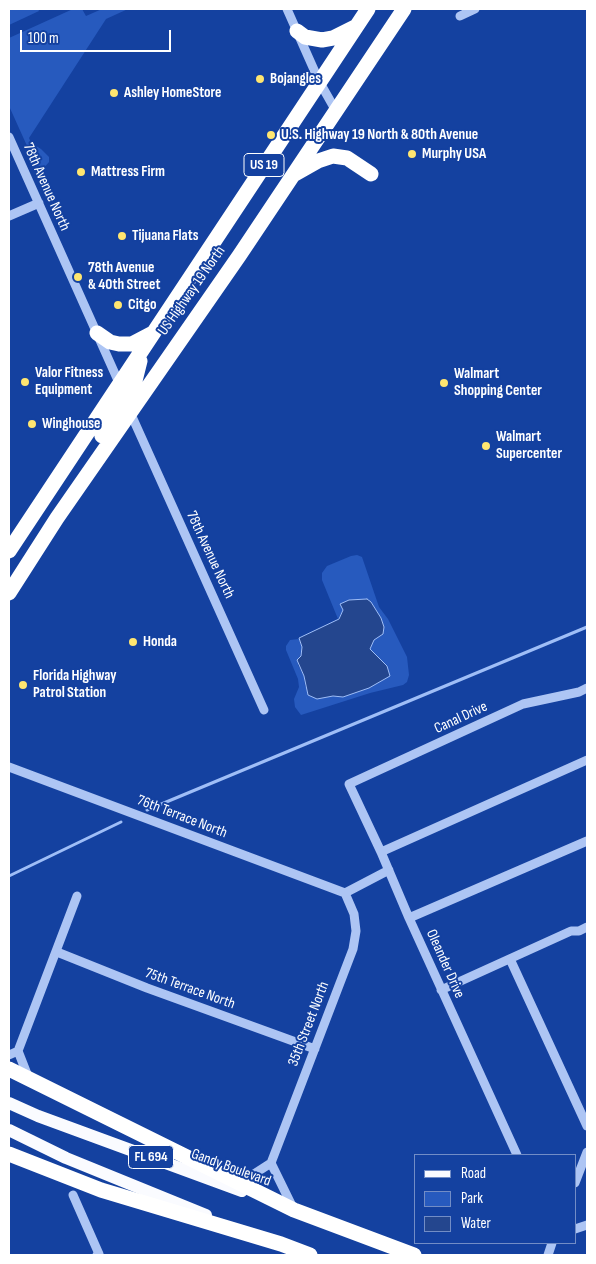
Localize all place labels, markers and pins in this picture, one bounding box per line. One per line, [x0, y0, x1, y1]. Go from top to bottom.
place label: Bojangles [270, 70, 321, 88]
marker: Bojangles [254, 73, 266, 85]
place label: Ashley HomeStore [124, 84, 221, 102]
marker: Ashley HomeStore [108, 87, 120, 99]
place label: U.S. Highway 19 North & 80th Avenue [281, 126, 478, 144]
marker: U.S. Highway 19 North & 80th Avenue [265, 129, 277, 141]
place label: Murphy USA [422, 145, 486, 163]
marker: Murphy USA [406, 148, 418, 160]
place label: Mattress Firm [91, 163, 165, 181]
marker: Mattress Firm [75, 166, 87, 178]
place label: Tijuana Flats [132, 227, 198, 245]
marker: Tijuana Flats [116, 230, 128, 242]
place label: 78th Avenue & 40th Street [88, 259, 160, 294]
marker: 78th Avenue & 40th Street [72, 271, 84, 283]
place label: Citgo [128, 296, 156, 314]
marker: Citgo [112, 299, 124, 311]
place label: Valor Fitness Equipment [35, 364, 103, 399]
place label: Walmart Shopping Center [454, 365, 542, 400]
marker: Valor Fitness Equipment [19, 376, 31, 388]
marker: Walmart Shopping Center [438, 377, 450, 389]
place label: Winghouse [42, 415, 100, 433]
marker: Winghouse [26, 418, 38, 430]
place label: Walmart Supercenter [496, 428, 562, 463]
marker: Walmart Supercenter [480, 440, 492, 452]
place label: Honda [143, 633, 177, 651]
marker: Honda [127, 636, 139, 648]
place label: Florida Highway Patrol Station [33, 667, 117, 702]
marker: Florida Highway Patrol Station [17, 679, 29, 691]

